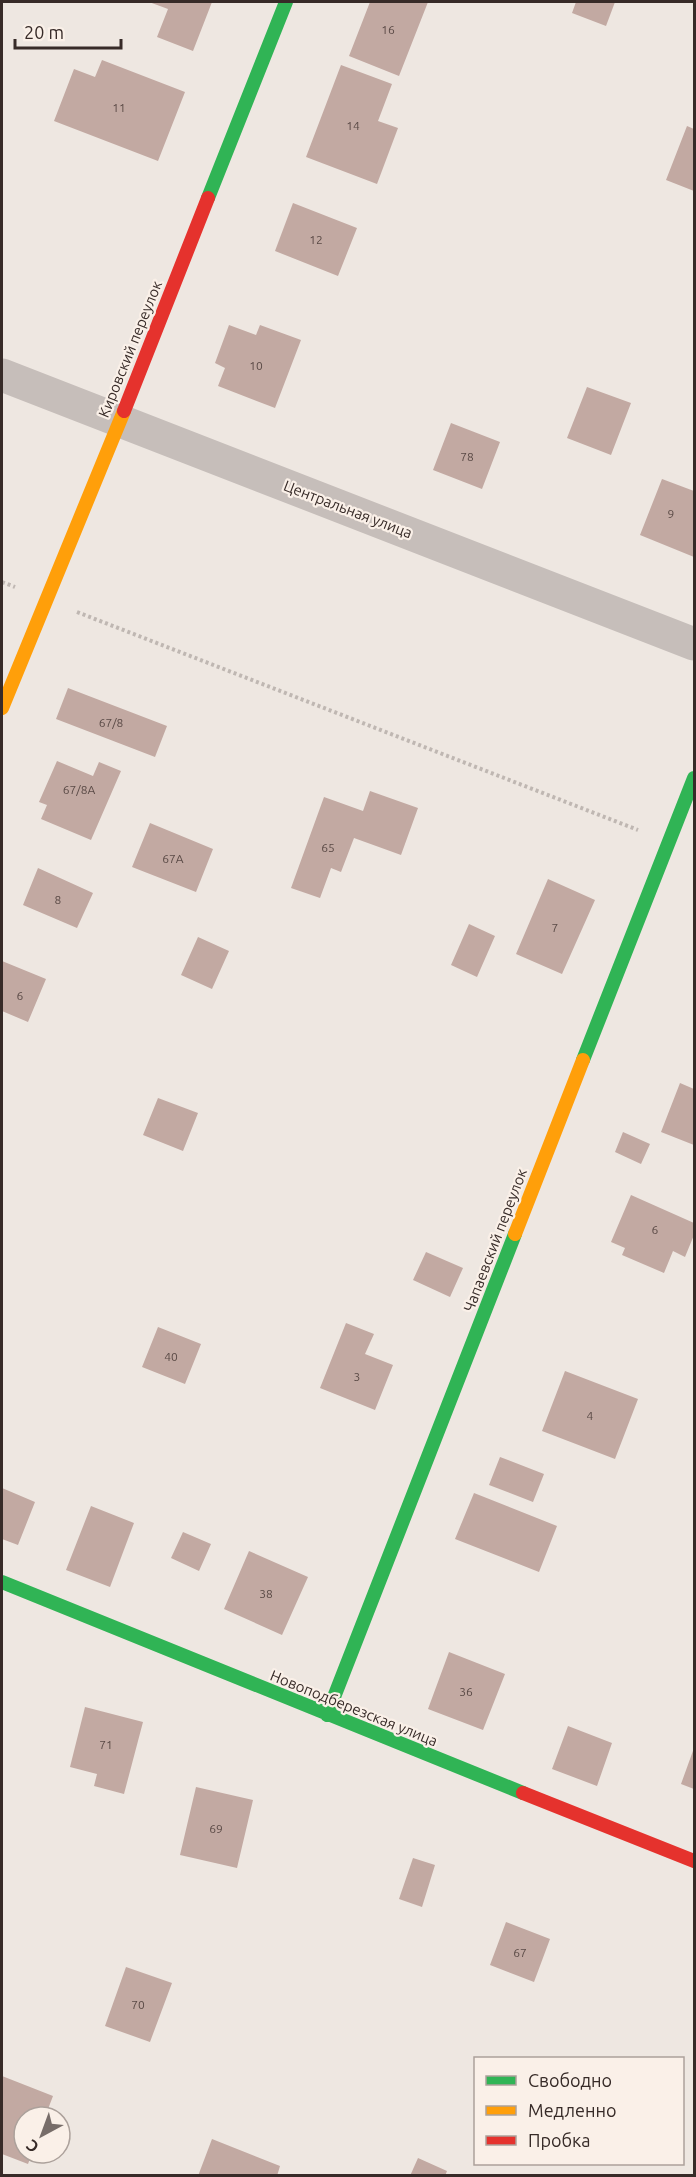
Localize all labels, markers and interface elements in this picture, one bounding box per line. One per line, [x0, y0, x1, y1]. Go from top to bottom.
scale bar [15, 12, 122, 50]
text: 20 m [24, 22, 64, 42]
house number: 16 [381, 23, 395, 36]
house number: 11 [112, 101, 126, 114]
house number: 14 [346, 119, 360, 132]
house number: 12 [309, 233, 323, 246]
street label: Кировский переулок [95, 278, 165, 420]
house number: 10 [249, 359, 263, 372]
house number: 78 [460, 450, 474, 463]
street label: Центральная улица [281, 477, 415, 541]
house number: 9 [668, 507, 674, 520]
house number: 67/8 [99, 716, 124, 729]
house number: 67/8А [63, 783, 95, 796]
house number: 65 [321, 841, 335, 854]
house number: 67А [162, 852, 184, 865]
house number: 8 [55, 893, 62, 906]
house number: 7 [552, 921, 558, 934]
house number: 6 [17, 989, 24, 1002]
street label: Чапаевский переулок [460, 1166, 530, 1314]
house number: 6 [652, 1223, 659, 1236]
house number: 40 [164, 1350, 178, 1363]
house number: 3 [354, 1370, 360, 1383]
house number: 4 [587, 1409, 594, 1422]
house number: 38 [259, 1587, 273, 1600]
street label: Новоподберезская улица [268, 1667, 440, 1749]
house number: 36 [459, 1685, 473, 1698]
house number: 71 [99, 1738, 113, 1751]
house number: 69 [209, 1822, 223, 1835]
house number: 67 [513, 1946, 527, 1959]
house number: 70 [131, 1998, 145, 2011]
legend [474, 2057, 684, 2165]
text: Свободно [528, 2070, 612, 2090]
text: Медленно [528, 2100, 617, 2120]
north arrow [12, 2105, 72, 2165]
text: Пробка [528, 2130, 591, 2150]
text: С [22, 2136, 42, 2156]

